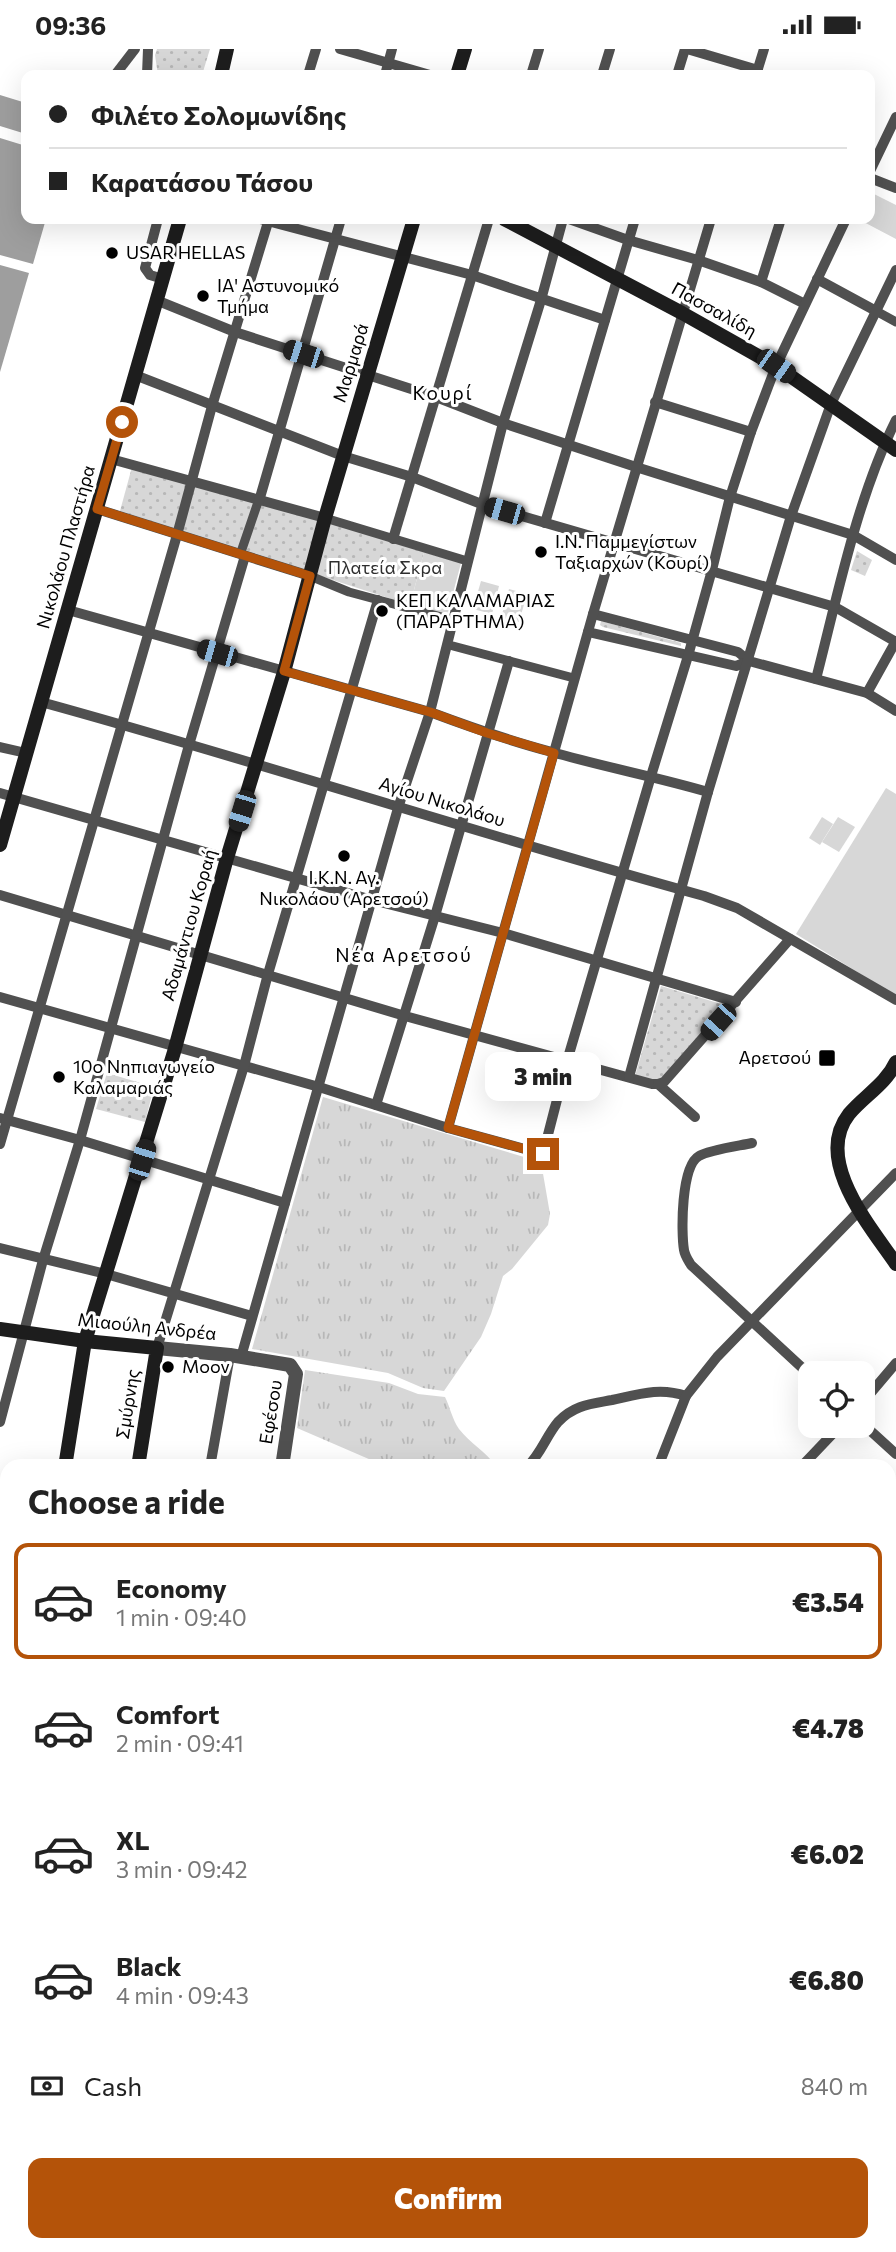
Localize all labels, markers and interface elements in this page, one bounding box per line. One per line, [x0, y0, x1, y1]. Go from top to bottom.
text: 09:36 [35, 9, 106, 40]
text: Φιλέτο Σολομωνίδης [91, 99, 346, 130]
text: Καρατάσου Τάσου [91, 166, 313, 197]
place label: USAR HELLAS [126, 241, 245, 263]
marker: USAR HELLAS [104, 245, 120, 261]
place label: ΙΑ' Αστυνομικό Τμήμα [217, 274, 339, 317]
street label: Πασσαλίδη [668, 277, 761, 342]
marker: ΙΑ' Αστυνομικό Τμήμα [195, 288, 211, 304]
street label: Μαρμαρά [328, 320, 373, 405]
car [280, 338, 327, 370]
car [753, 345, 800, 387]
district label: Κουρί [412, 381, 474, 404]
route start [106, 406, 138, 438]
street label: Νικολάου Πλαστήρα [31, 462, 99, 631]
car [481, 495, 528, 527]
place label: Ι.Ν. Παμμεγίστων Ταξιαρχών (Κουρί) [555, 530, 709, 573]
marker: Ι.Ν. Παμμεγίστων Ταξιαρχών (Κουρί) [533, 544, 549, 560]
park label: Πλατεία Σκρα [328, 556, 442, 578]
place label: ΚΕΠ ΚΑΛΑΜΑΡΙΑΣ (ΠΑΡΑΡΤΗΜΑ) [396, 589, 555, 632]
marker: ΚΕΠ ΚΑΛΑΜΑΡΙΑΣ (ΠΑΡΑΡΤΗΜΑ) [374, 603, 390, 619]
car [194, 637, 241, 669]
street label: Αγίου Νικολάου [377, 771, 508, 831]
car [226, 788, 259, 834]
street label: Αδαμάντιου Κοραή [156, 846, 220, 1003]
marker: Ι.Κ.Ν. Αγ. Νικολάου (Αρετσού) [336, 848, 352, 864]
place label: Ι.Κ.Ν. Αγ. Νικολάου (Αρετσού) [259, 866, 429, 909]
district label: Νέα Αρετσού [335, 943, 473, 966]
car [697, 999, 740, 1045]
place label: Αρετσού [738, 1046, 811, 1068]
marker: Αρετσού [817, 1048, 837, 1068]
callout: 3 min [485, 1053, 601, 1101]
place label: 10ο Νηπιαγωγείο Καλαμαριάς [73, 1055, 215, 1098]
text: 3 min [514, 1062, 572, 1090]
marker: 10ο Νηπιαγωγείο Καλαμαριάς [51, 1069, 67, 1085]
car [126, 1137, 159, 1183]
route end [527, 1138, 559, 1170]
street label: Μιαούλη Ανδρέα [77, 1308, 218, 1344]
place label: Moov [182, 1355, 230, 1377]
marker: Moov [160, 1359, 176, 1375]
map controls [798, 1361, 875, 1438]
button: locate [798, 1361, 875, 1438]
street label: Σμύρνης [111, 1367, 143, 1440]
street label: Εφέσου [254, 1378, 286, 1446]
text: Choose a ride [28, 1481, 225, 1521]
icon: car [32, 1570, 95, 1633]
text: Economy [116, 1572, 227, 1603]
text: €3.54 [792, 1586, 864, 1617]
text: 1 min · 09:40 [116, 1603, 247, 1631]
icon: car [32, 1696, 95, 1759]
text: Comfort [116, 1698, 219, 1729]
text: €4.78 [792, 1712, 864, 1743]
text: 2 min · 09:41 [116, 1729, 244, 1757]
icon: car [32, 1822, 95, 1885]
text: XL [116, 1824, 150, 1855]
text: €6.02 [791, 1838, 864, 1869]
text: 3 min · 09:42 [116, 1855, 248, 1883]
icon: car [32, 1948, 95, 2011]
text: Black [116, 1950, 182, 1981]
text: €6.80 [789, 1964, 864, 1995]
text: 4 min · 09:43 [116, 1981, 249, 2009]
icon: cash [28, 2067, 66, 2105]
text: Cash [84, 2070, 142, 2101]
text: 840 m [801, 2072, 868, 2100]
button: Confirm [28, 2158, 868, 2238]

